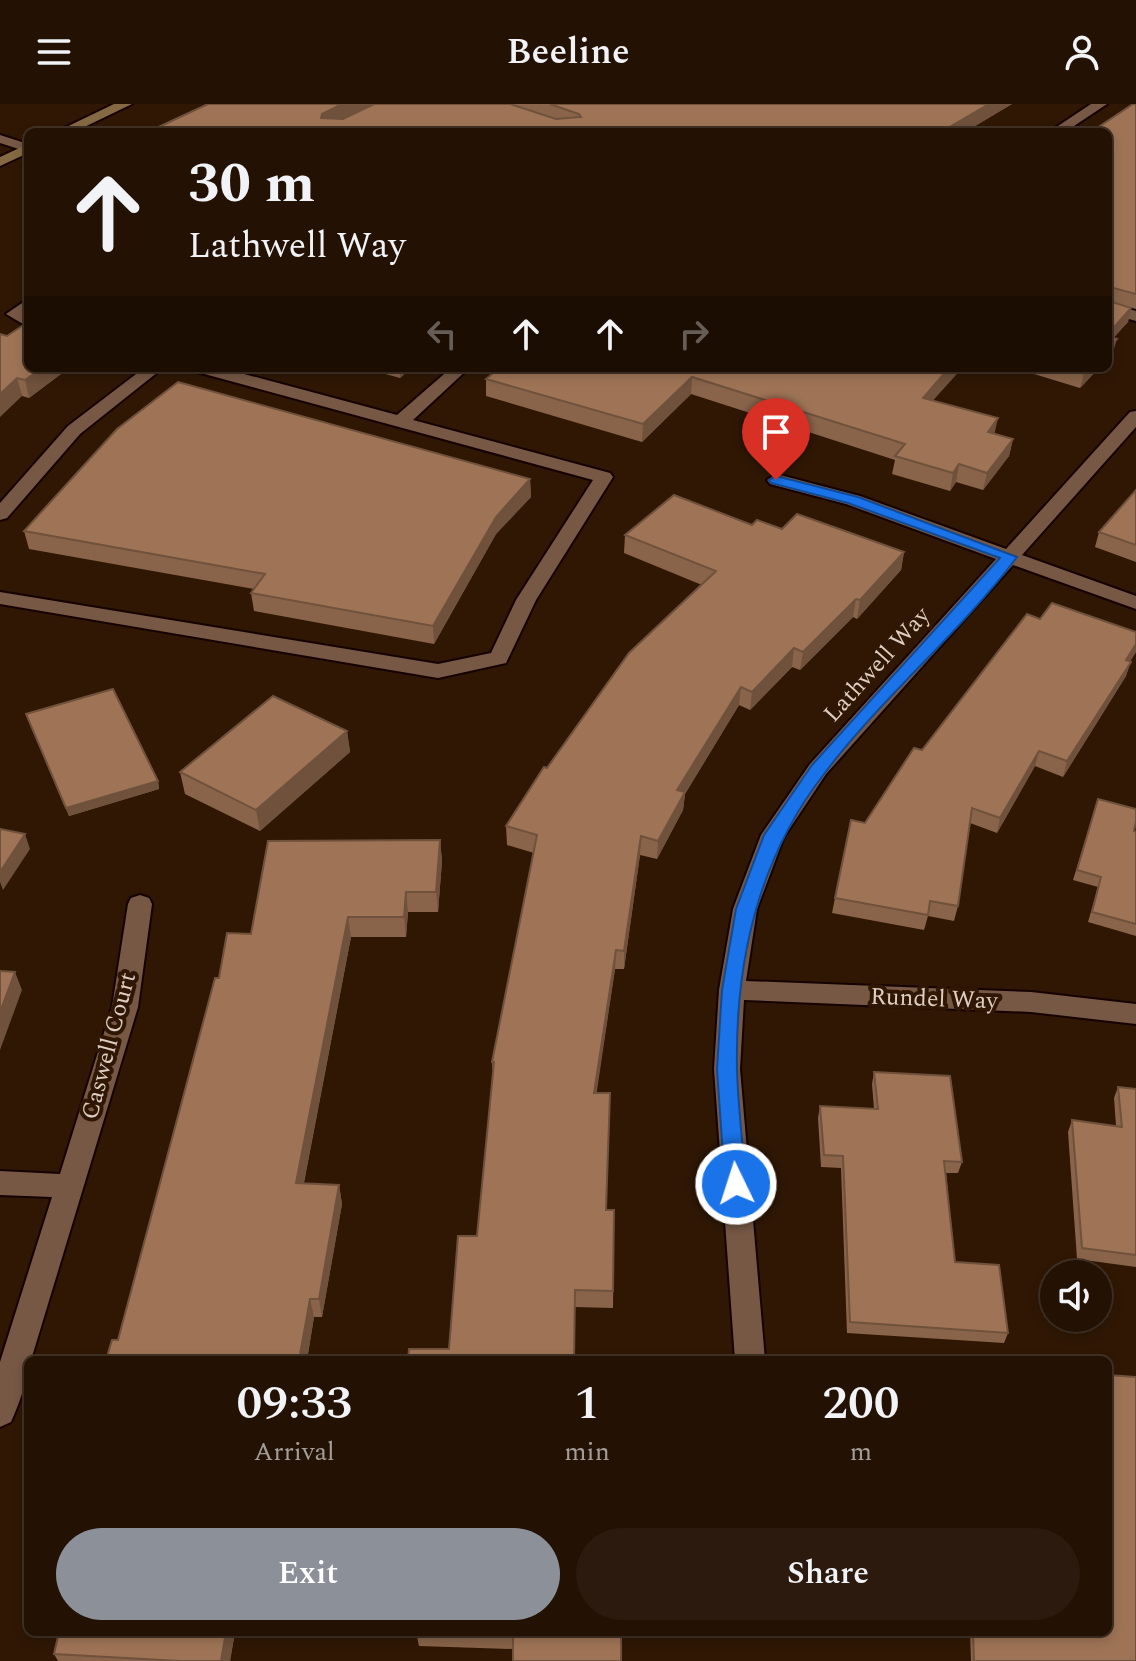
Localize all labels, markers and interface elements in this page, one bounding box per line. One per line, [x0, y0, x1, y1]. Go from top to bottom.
text: Beeline [506, 25, 630, 80]
icon: menu [32, 30, 76, 74]
icon: person [1060, 30, 1104, 74]
text: 30 m [188, 142, 315, 227]
icon: ahead [56, 160, 160, 264]
text: Lathwell Way [188, 219, 406, 274]
icon: left [420, 312, 464, 356]
icon: ahead [504, 312, 548, 356]
icon: ahead [588, 312, 632, 356]
icon: right [672, 312, 716, 356]
pin [742, 398, 810, 480]
icon: arrive [754, 410, 798, 454]
street label: Lathwell Way [815, 598, 940, 731]
street label: Caswell Court [72, 968, 146, 1124]
street label: Rundel Way [870, 979, 1000, 1019]
position arrow [694, 1142, 778, 1226]
map controls [1040, 1260, 1112, 1332]
button: sound [1040, 1260, 1112, 1332]
text: 09:33 [236, 1367, 352, 1440]
text: 1 [574, 1367, 600, 1440]
text: 200 [822, 1367, 900, 1440]
text: Arrival [254, 1432, 335, 1472]
text: min [564, 1432, 610, 1472]
text: m [850, 1432, 872, 1472]
button: Exit [56, 1528, 560, 1620]
button: Share [576, 1528, 1080, 1620]

